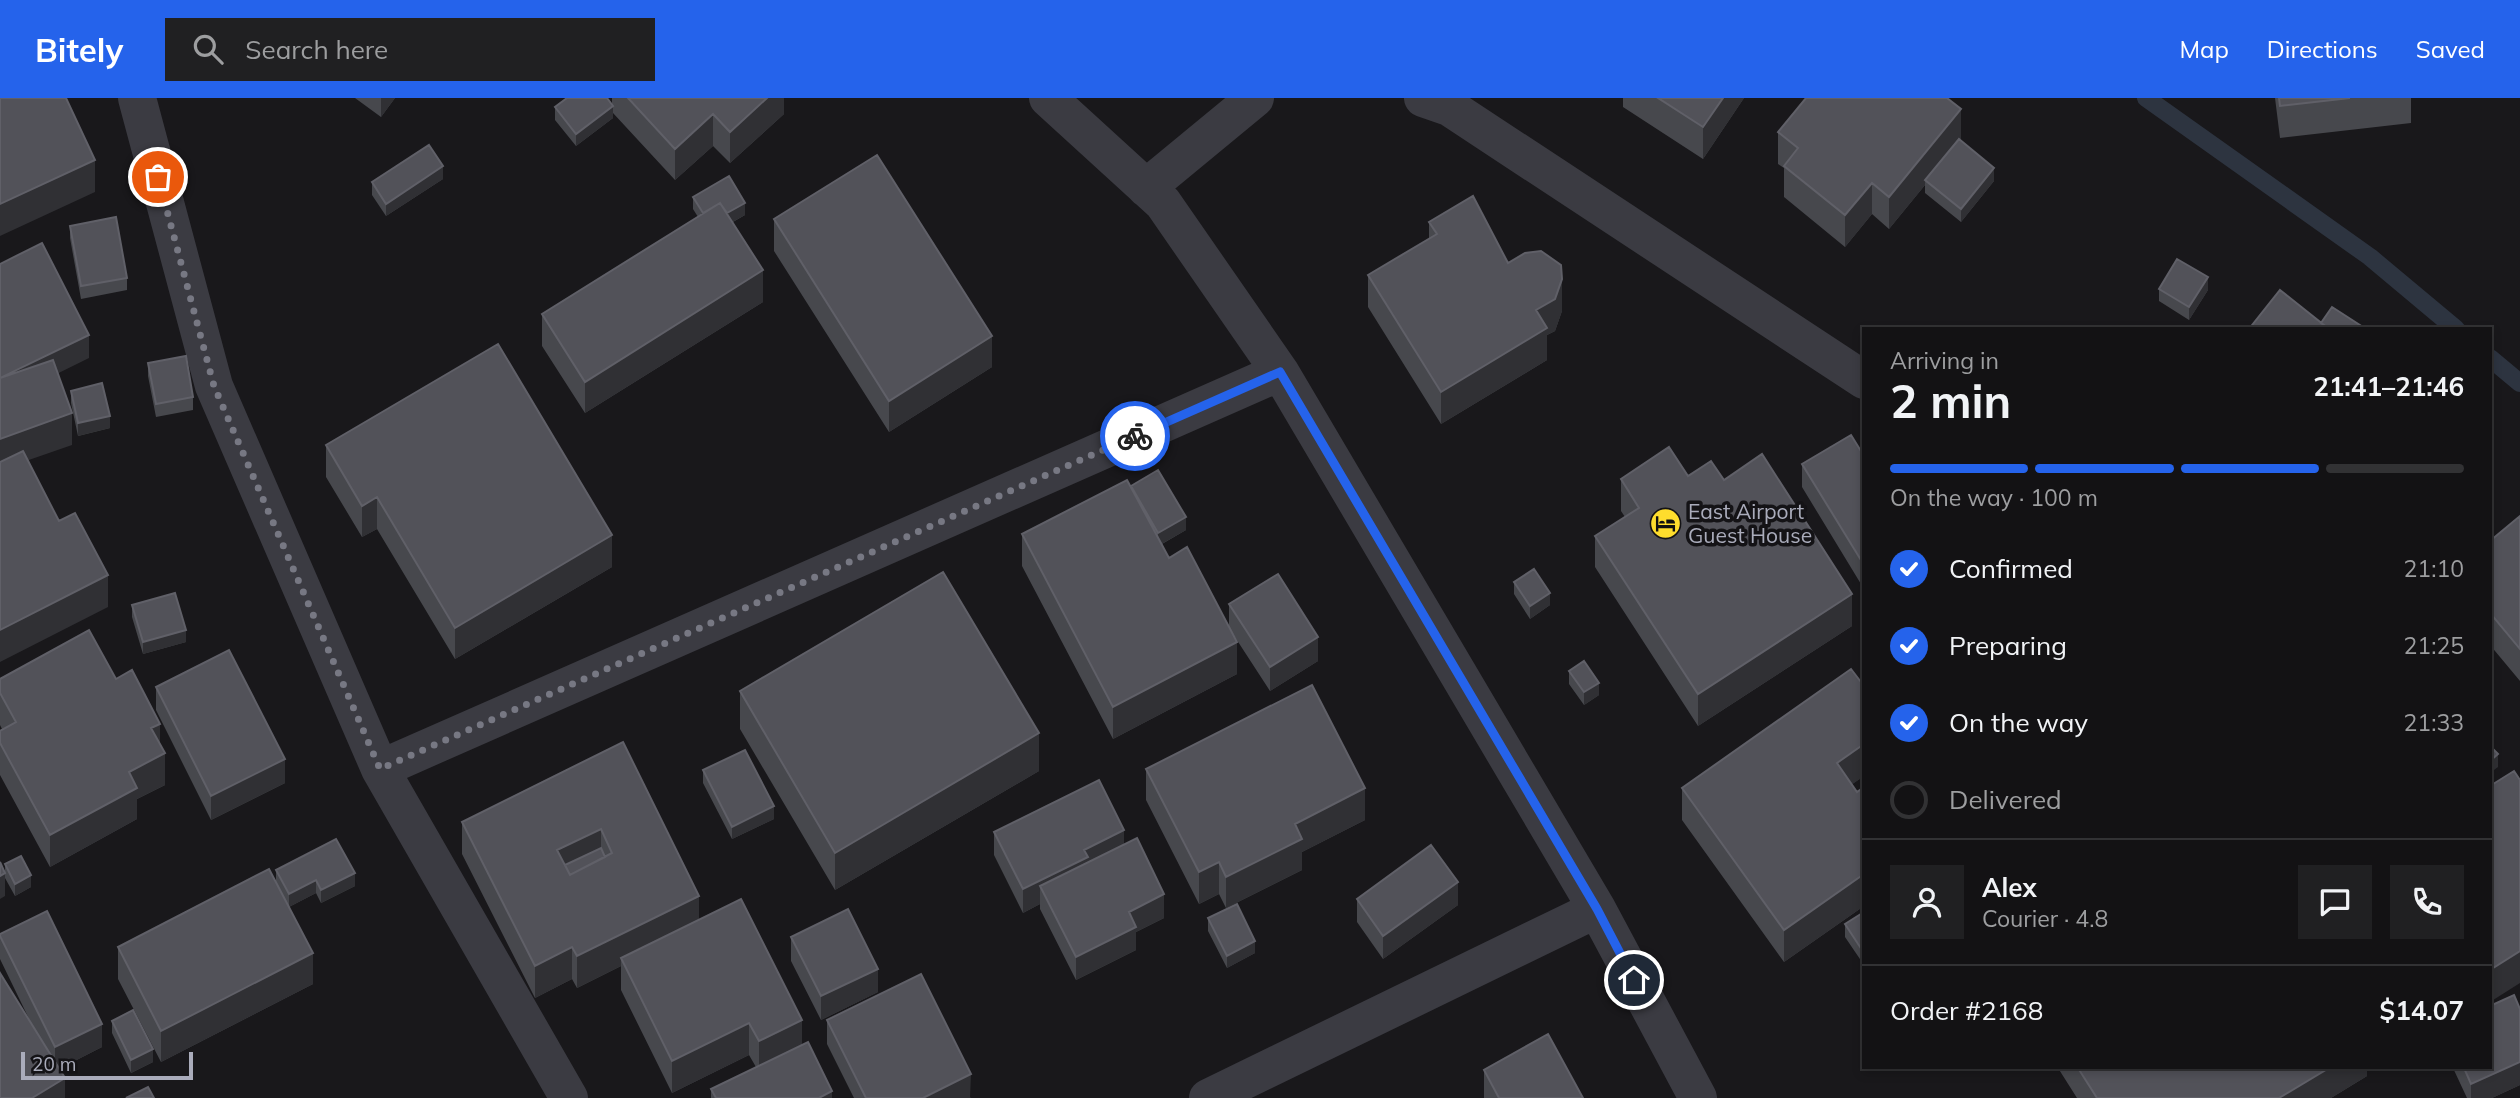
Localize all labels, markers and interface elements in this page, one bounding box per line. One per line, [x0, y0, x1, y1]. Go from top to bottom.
search box [165, 18, 655, 81]
text: Bitely [35, 29, 123, 70]
icon: search [189, 30, 227, 68]
text: Search here [245, 33, 388, 66]
text: Map [2179, 34, 2229, 64]
text: Directions [2267, 34, 2378, 64]
text: Saved [2416, 34, 2485, 64]
pin [128, 147, 188, 207]
icon: bag [139, 158, 177, 196]
text: Arriving in [1890, 346, 1999, 375]
text: 21:41–21:46 [2313, 370, 2464, 403]
text: 2 min [1890, 372, 2011, 430]
courier [1100, 401, 1170, 471]
icon: bike [1116, 417, 1154, 455]
text: On the way · 100 m [1890, 483, 2098, 512]
place label: East Airport Guest House [1688, 498, 1812, 548]
hotel icon: East Airport Guest House [1648, 506, 1682, 540]
icon: check [1890, 550, 1928, 588]
text: Confirmed [1949, 552, 2073, 585]
text: 21:10 [2404, 554, 2464, 583]
icon: check [1890, 627, 1928, 665]
text: Preparing [1949, 629, 2067, 662]
text: 21:25 [2404, 631, 2464, 660]
icon: check [1890, 704, 1928, 742]
text: On the way [1949, 706, 2088, 739]
text: 21:33 [2404, 708, 2464, 737]
text: Delivered [1949, 783, 2062, 816]
button: person [1890, 865, 1964, 939]
button: chat [2298, 865, 2372, 939]
button: phone [2390, 865, 2464, 939]
text: Alex [1982, 871, 2037, 904]
text: Courier · 4.8 [1982, 904, 2108, 933]
pin [1604, 950, 1664, 1010]
icon: home [1615, 961, 1653, 999]
text: Order #2168 [1890, 994, 2043, 1027]
text: $14.07 [2380, 994, 2464, 1027]
scale bar [21, 1049, 192, 1081]
text: 20 m [32, 1052, 76, 1076]

